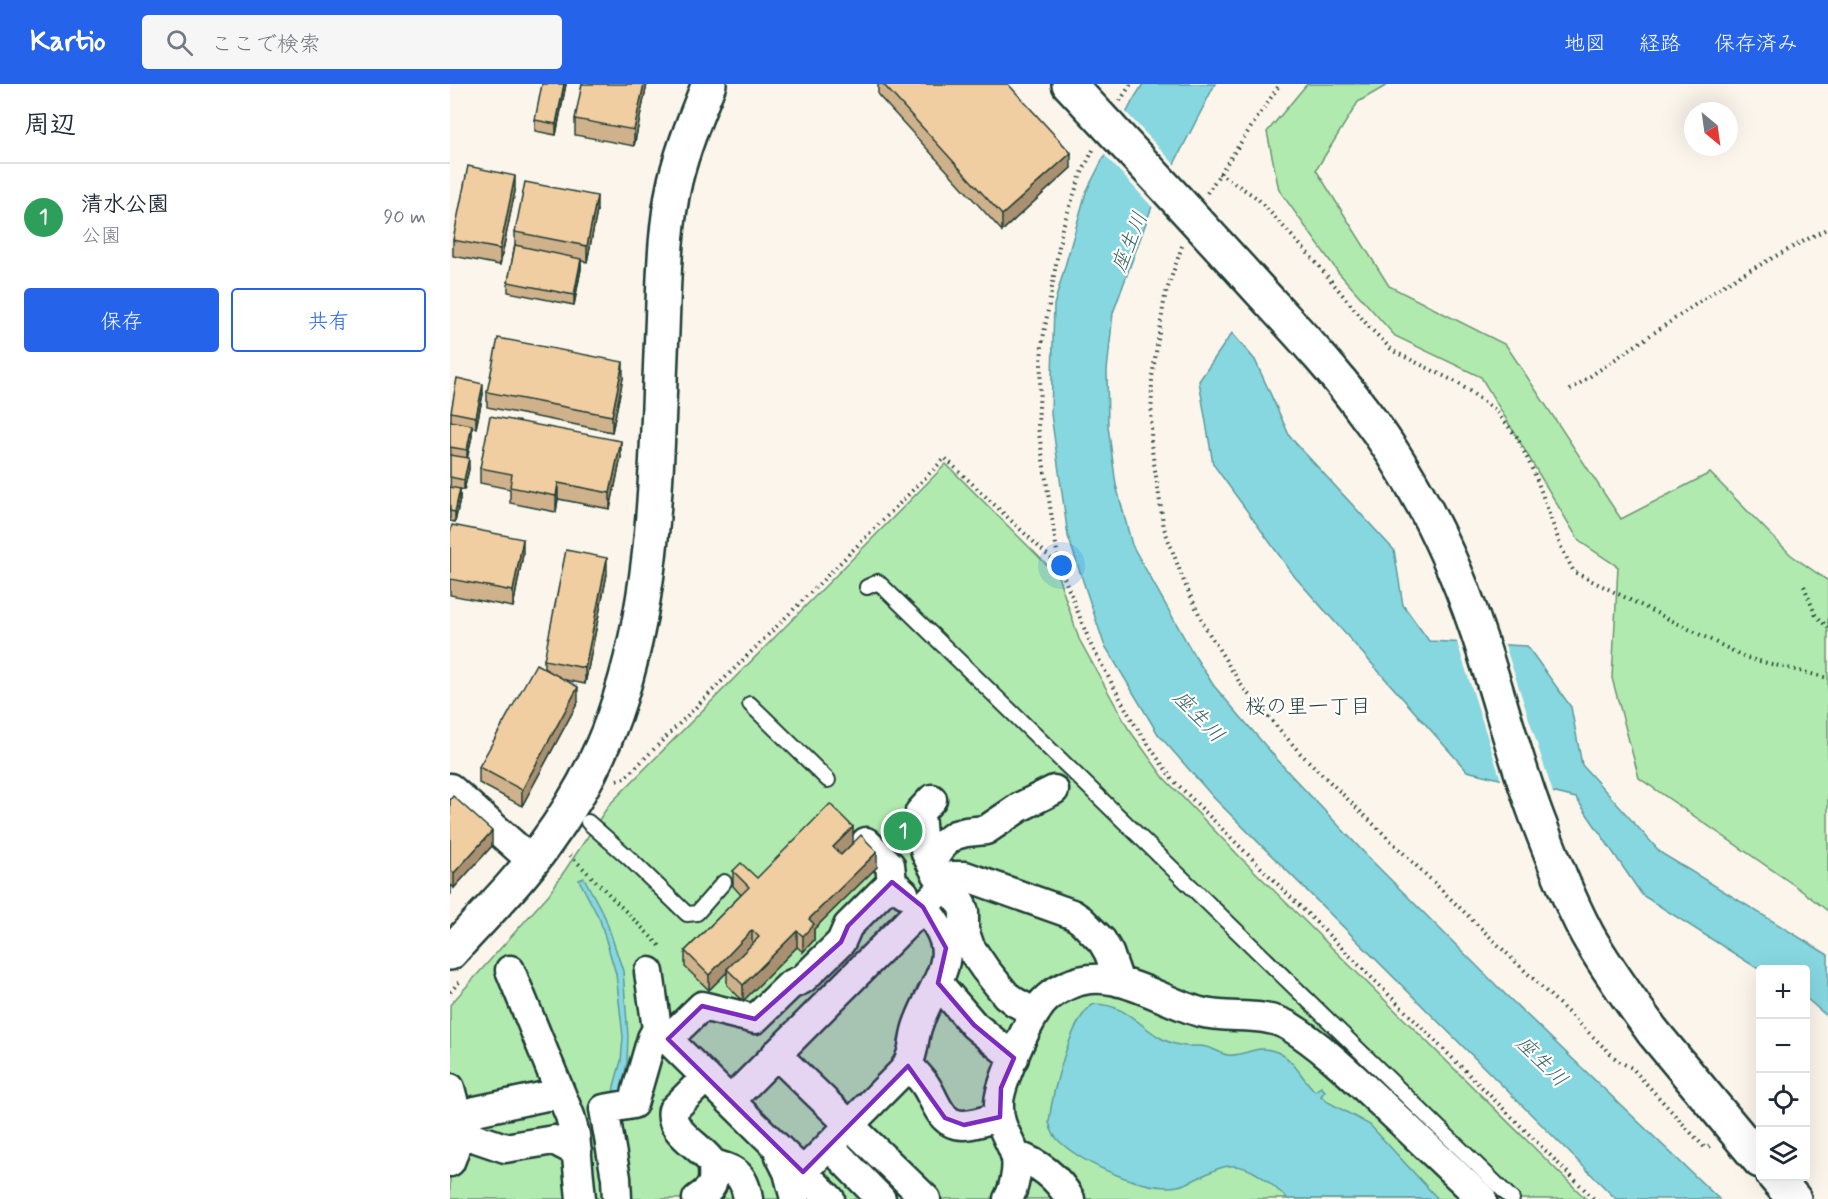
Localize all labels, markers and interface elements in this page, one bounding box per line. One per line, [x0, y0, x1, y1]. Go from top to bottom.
search box [142, 15, 562, 69]
text: Kartio [30, 24, 106, 61]
icon: search [163, 26, 196, 59]
text: 地図 [1564, 30, 1606, 58]
text: 経路 [1639, 30, 1681, 58]
text: 保存済み [1714, 30, 1798, 58]
text: ここで検索 [211, 31, 321, 59]
north arrow [1684, 102, 1738, 156]
text: 周辺 [24, 109, 76, 143]
text: 清水公園 [81, 191, 169, 219]
text: 1 [39, 204, 48, 231]
text: 90 m [383, 204, 426, 231]
water label: 座生川 [1105, 208, 1155, 277]
text: 公園 [81, 223, 121, 250]
button: 保存 [24, 288, 219, 352]
button: 共有 [231, 288, 426, 352]
your location [1047, 551, 1076, 580]
water label: 座生川 [1166, 684, 1230, 749]
district label: 桜の里一丁目 [1245, 693, 1371, 721]
pin: 1 [884, 808, 922, 854]
map controls [1756, 965, 1810, 1181]
button: + [1756, 965, 1810, 1019]
button: − [1756, 1019, 1810, 1073]
water label: 座生川 [1509, 1030, 1573, 1094]
button: locate [1756, 1073, 1810, 1127]
button: layers [1756, 1127, 1810, 1181]

